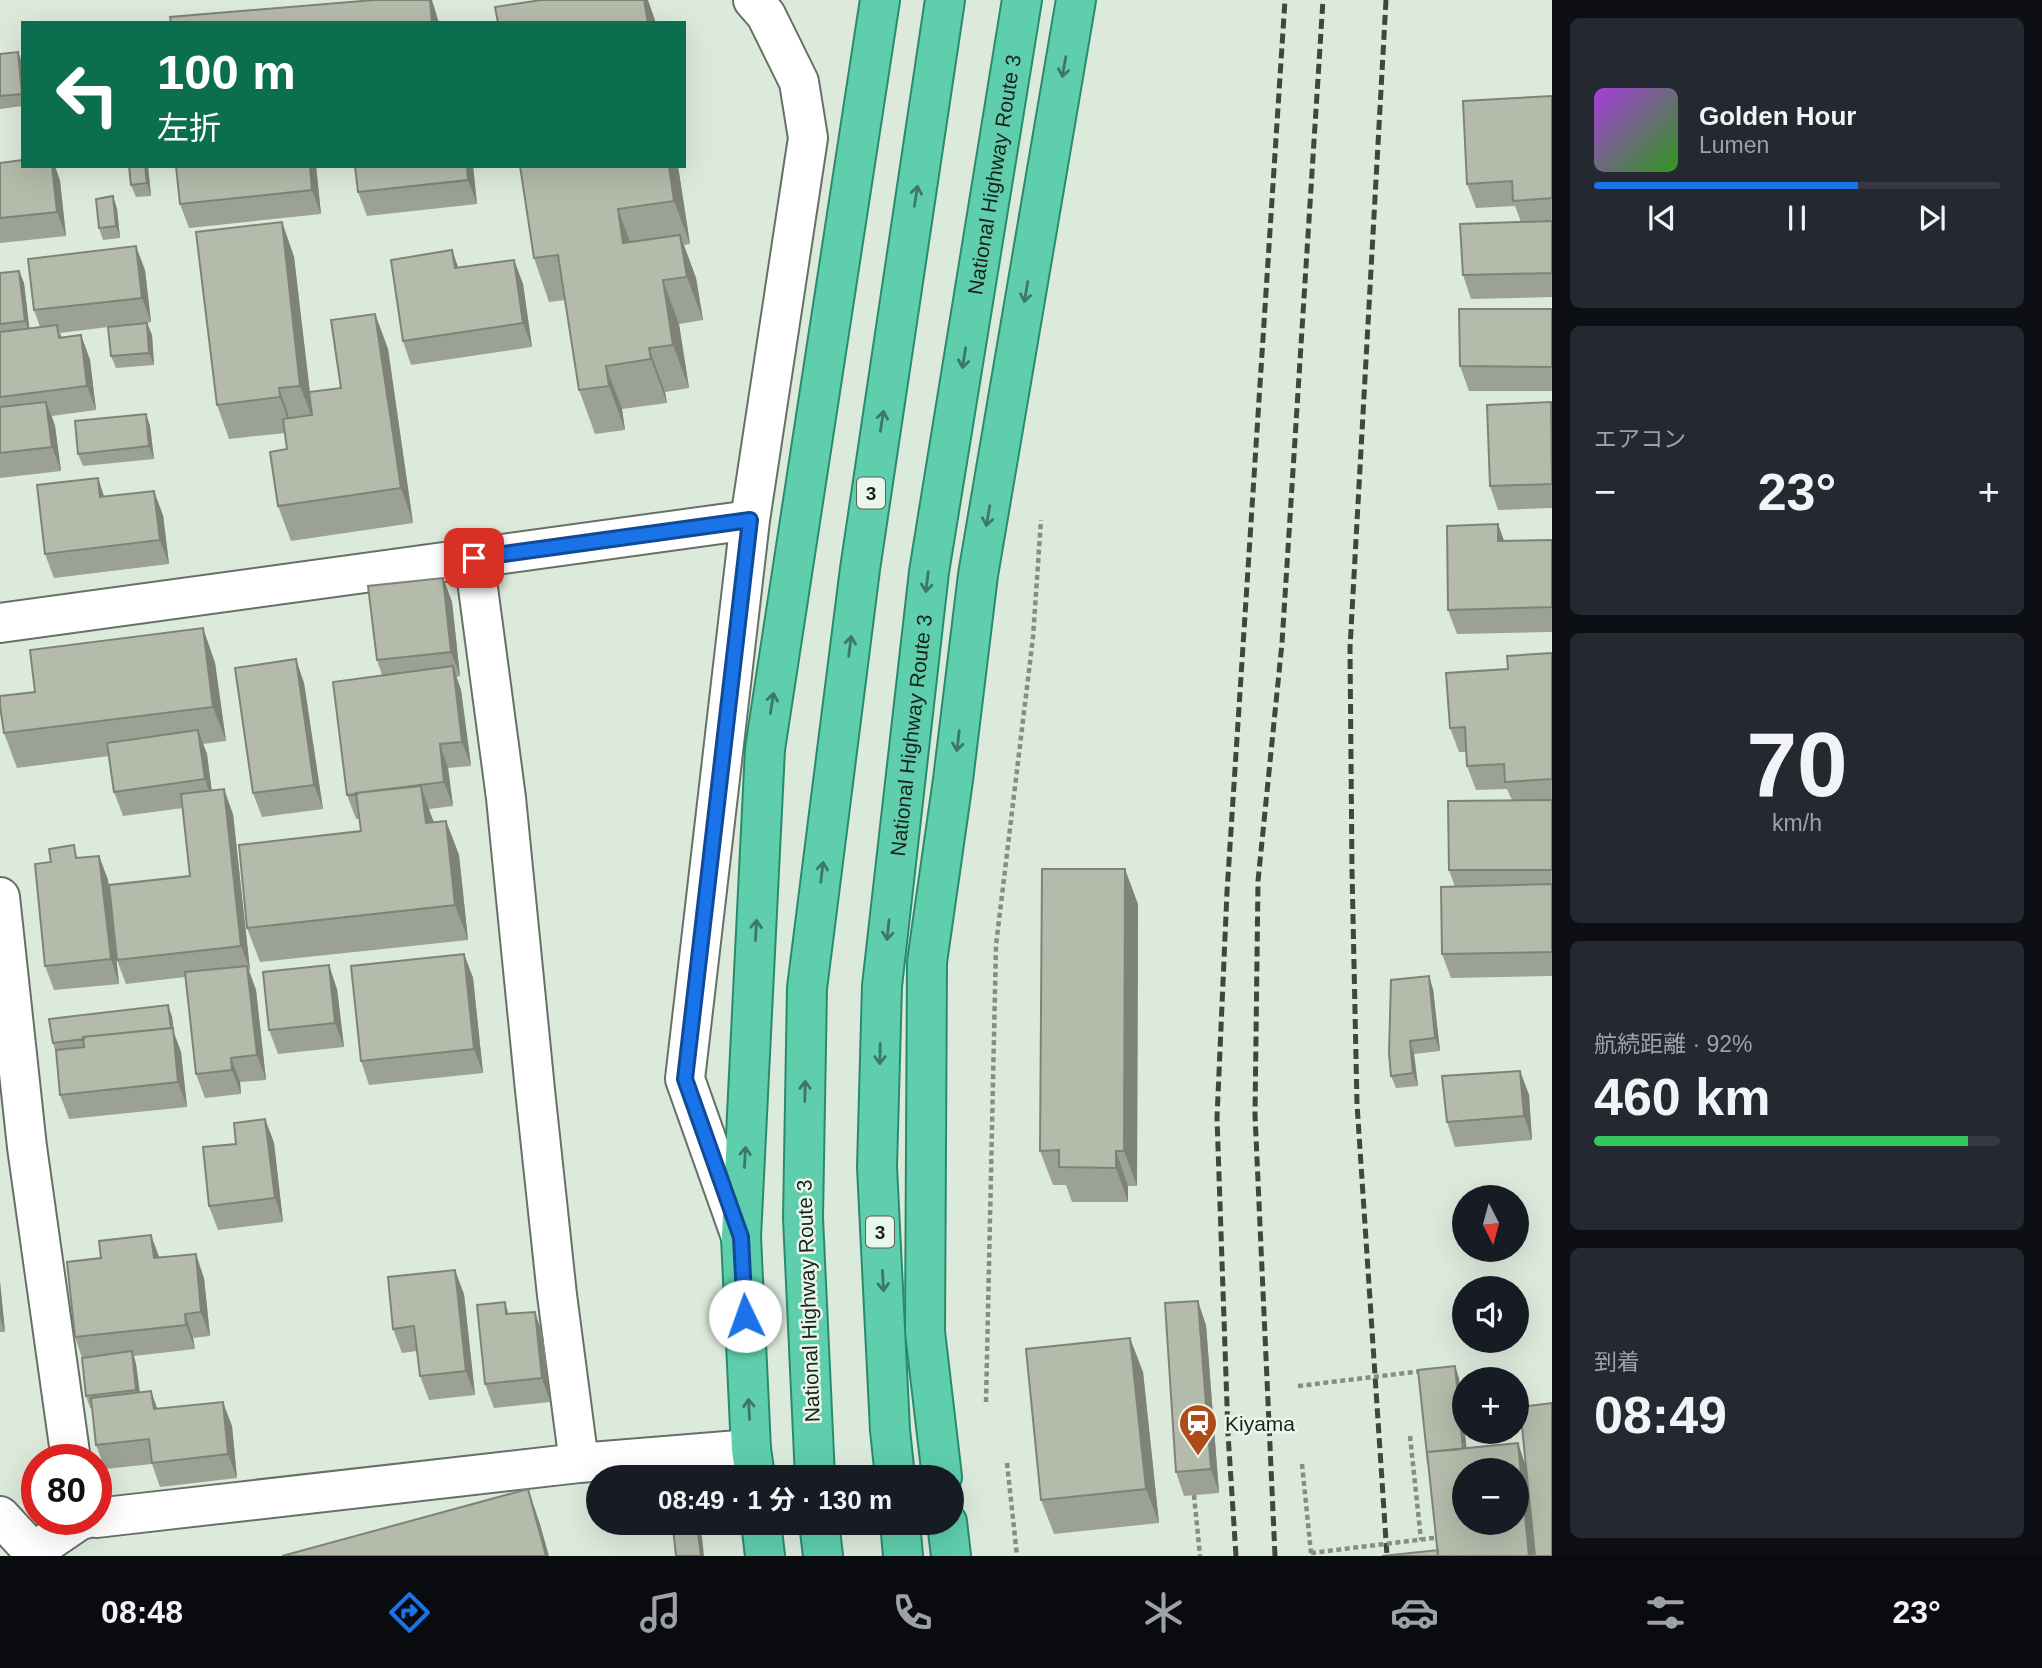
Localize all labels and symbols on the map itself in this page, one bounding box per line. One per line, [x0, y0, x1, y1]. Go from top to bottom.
street label: National Highway Route 3 [963, 53, 1024, 296]
one-way arrow [1057, 55, 1070, 78]
one-way arrow [910, 185, 923, 208]
one-way arrow [1019, 280, 1032, 302]
one-way arrow [957, 346, 970, 368]
one-way arrow [876, 410, 889, 433]
road number: 3 [857, 478, 885, 508]
one-way arrow [981, 504, 994, 527]
pin [444, 528, 504, 588]
one-way arrow [921, 570, 934, 593]
street label: National Highway Route 3 [885, 613, 936, 857]
one-way arrow [844, 635, 857, 658]
one-way arrow [766, 692, 779, 715]
one-way arrow [951, 729, 964, 752]
one-way arrow [816, 861, 829, 884]
one-way arrow [882, 918, 895, 941]
one-way arrow [750, 919, 763, 942]
one-way arrow [873, 1042, 887, 1065]
one-way arrow [799, 1079, 812, 1102]
one-way arrow [739, 1147, 752, 1169]
street label: National Highway Route 3 [792, 1179, 824, 1423]
north arrow [1452, 1185, 1530, 1262]
road number: 3 [866, 1216, 894, 1248]
one-way arrow [876, 1270, 889, 1293]
position arrow [708, 1279, 782, 1353]
one-way arrow [742, 1398, 755, 1421]
station icon: Kiyama [1177, 1402, 1219, 1457]
place label: Kiyama [1225, 1412, 1295, 1435]
speed limit sign: 80 [21, 1444, 112, 1535]

